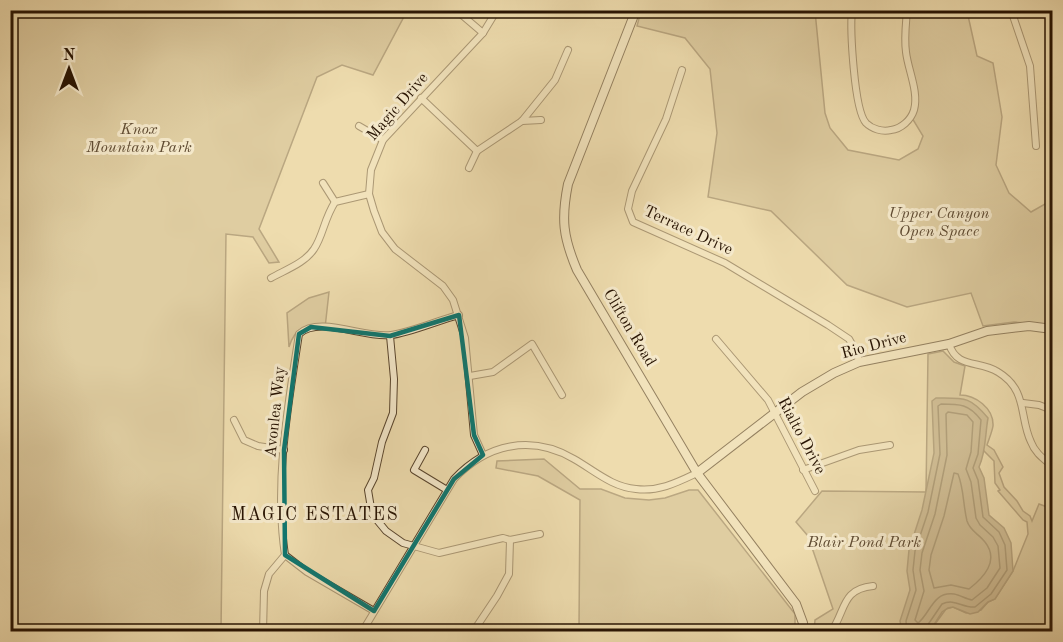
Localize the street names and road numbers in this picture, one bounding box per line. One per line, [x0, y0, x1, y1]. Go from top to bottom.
street label: Magic Drive [364, 70, 432, 144]
street label: Terrace Drive [641, 203, 735, 259]
street label: Clifton Road [600, 287, 658, 369]
street label: Rio Drive [840, 330, 908, 362]
street label: Avonlea Way [263, 365, 289, 458]
street label: Rialto Drive [774, 395, 828, 477]

